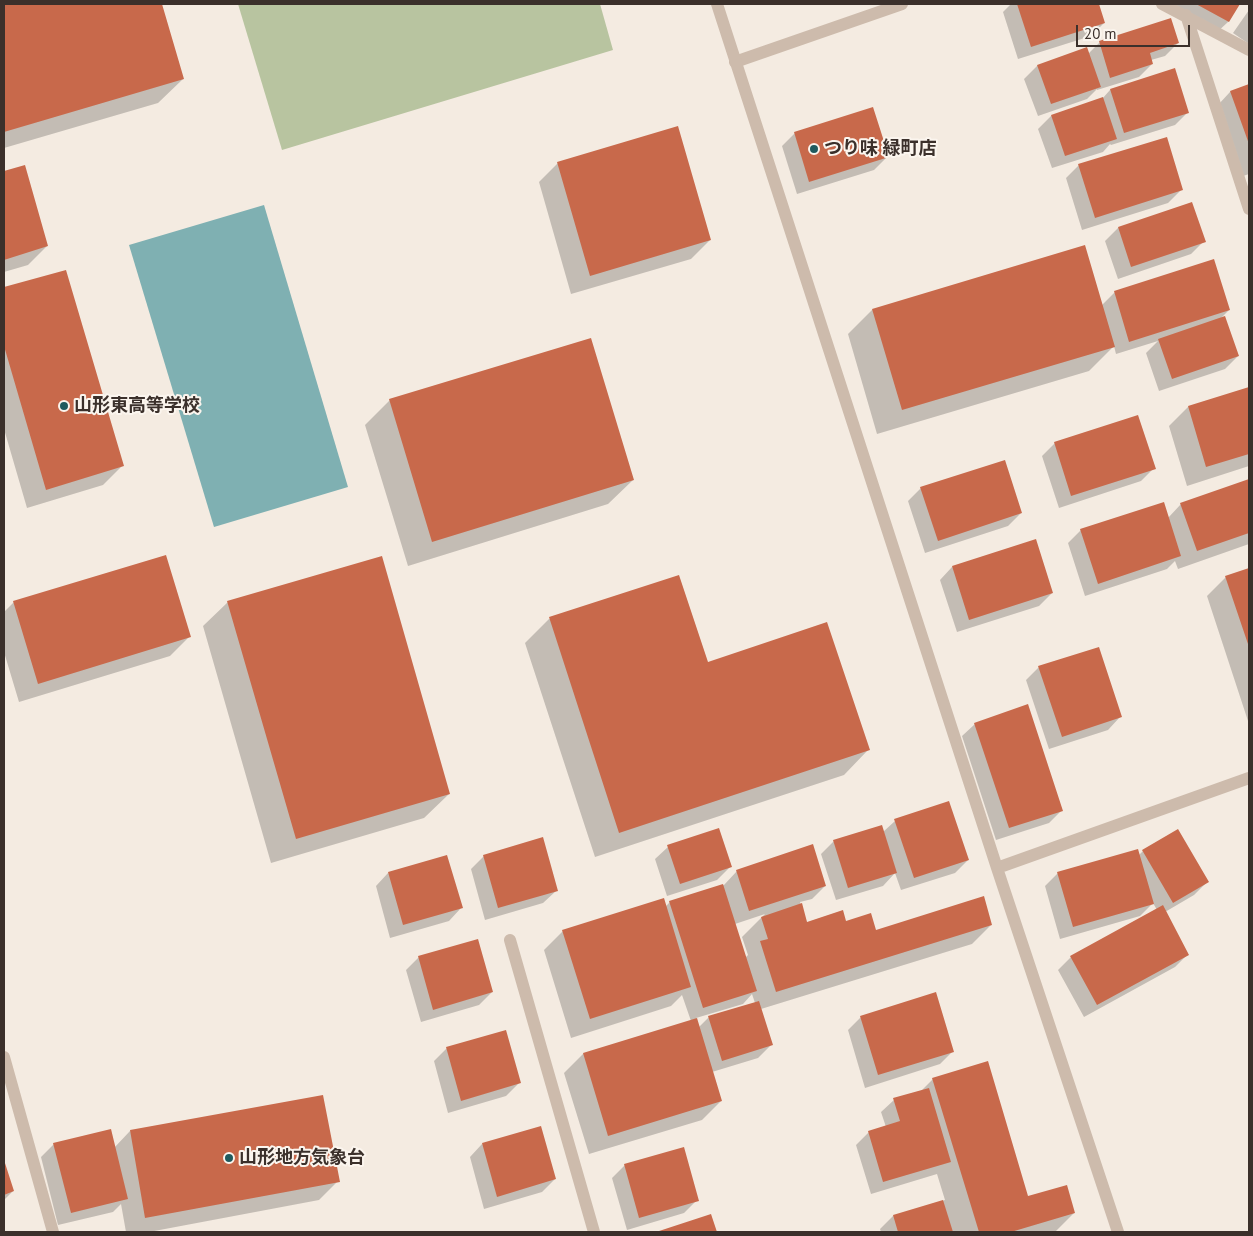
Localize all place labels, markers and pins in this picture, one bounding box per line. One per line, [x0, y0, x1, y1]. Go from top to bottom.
place label: つり味 緑町店 [824, 138, 937, 160]
marker: つり味 緑町店 [808, 143, 820, 155]
place label: 山形東高等学校 [74, 395, 200, 417]
marker: 山形東高等学校 [58, 400, 70, 412]
place label: 山形地方気象台 [239, 1147, 365, 1169]
marker: 山形地方気象台 [223, 1152, 235, 1164]

